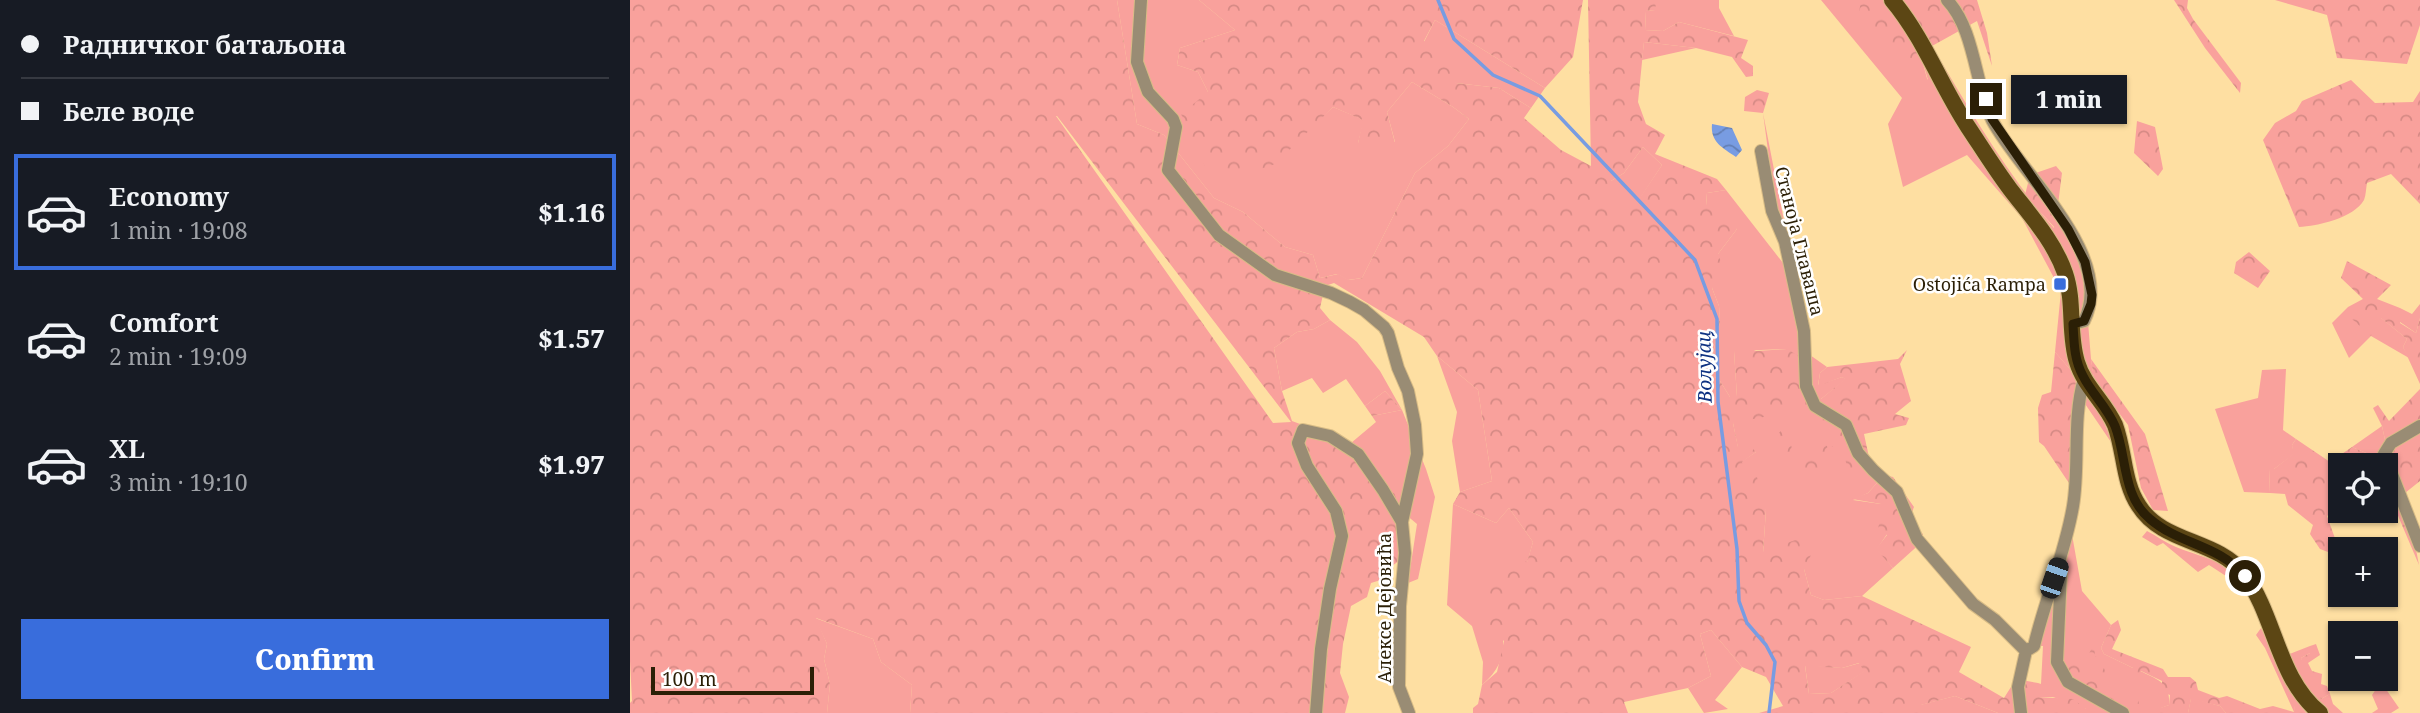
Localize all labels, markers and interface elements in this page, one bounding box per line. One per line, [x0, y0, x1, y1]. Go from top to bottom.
text: Радничког батаљона [63, 26, 347, 62]
callout: 1 min [2010, 74, 2126, 124]
route end [1970, 83, 2002, 115]
text: 1 min [2036, 83, 2102, 115]
text: Беле воде [63, 93, 194, 129]
street label: Станоја Главаша [1770, 164, 1830, 318]
text: Economy [109, 178, 229, 214]
icon: car [25, 181, 88, 244]
text: $1.16 [538, 194, 605, 230]
text: 1 min · 19:08 [109, 214, 247, 246]
place label: Ostojića Rampa [1913, 272, 2046, 296]
marker: Ostojića Rampa [2052, 276, 2068, 292]
text: Comfort [109, 304, 219, 340]
icon: car [25, 307, 88, 370]
text: $1.57 [538, 320, 605, 356]
water label: Волујац [1690, 331, 1718, 404]
text: 2 min · 19:09 [109, 340, 247, 372]
text: XL [109, 430, 145, 466]
icon: car [25, 433, 88, 496]
text: $1.97 [538, 446, 605, 482]
map controls [2328, 453, 2398, 691]
button: locate [2328, 453, 2398, 523]
text: 3 min · 19:10 [109, 466, 247, 498]
street label: Алексе Дејовића [1372, 533, 1396, 683]
button: + [2328, 537, 2398, 607]
car [2038, 555, 2071, 601]
route start [2229, 560, 2261, 592]
button: Confirm [21, 619, 609, 699]
button: − [2328, 621, 2398, 691]
scale bar [651, 664, 814, 696]
text: 100 m [662, 666, 717, 692]

